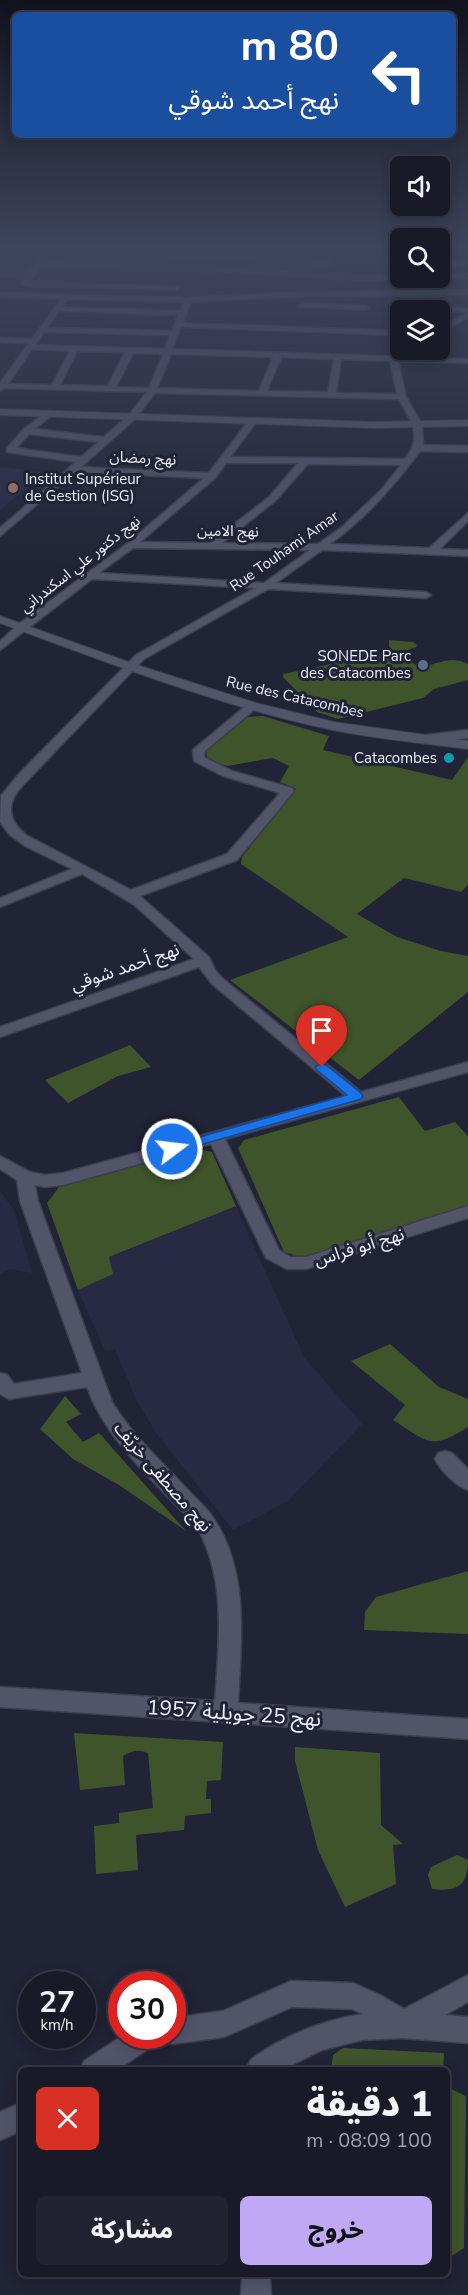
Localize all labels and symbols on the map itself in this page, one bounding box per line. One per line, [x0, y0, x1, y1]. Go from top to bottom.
street label: نهج رمضان [109, 446, 177, 472]
place label: Institut Supérieur de Gestion (ISG) [25, 469, 142, 506]
marker: Institut Supérieur de Gestion (ISG) [6, 481, 20, 495]
street label: Rue Touhami Amar [226, 506, 343, 596]
street label: نهج دكتور علي اسكندراني [16, 511, 145, 619]
street label: نهج الامين [197, 520, 259, 544]
place label: SONEDE Parc des Catacombes [300, 646, 411, 683]
marker: SONEDE Parc des Catacombes [416, 658, 430, 672]
street label: Rue des Catacombes [224, 671, 366, 723]
place label: Catacombes [354, 748, 437, 768]
marker: Catacombes [442, 751, 456, 765]
street label: نهج أحمد شوقي [67, 937, 183, 998]
pin [296, 1005, 347, 1067]
position arrow [140, 1117, 204, 1181]
street label: نهج أبو فراس [311, 1222, 407, 1273]
street label: نهج مصطفى خريّف [108, 1417, 218, 1538]
street label: نهج 25 جويلية 1957 [146, 1693, 322, 1734]
speed limit sign: 30 [108, 1971, 186, 2049]

